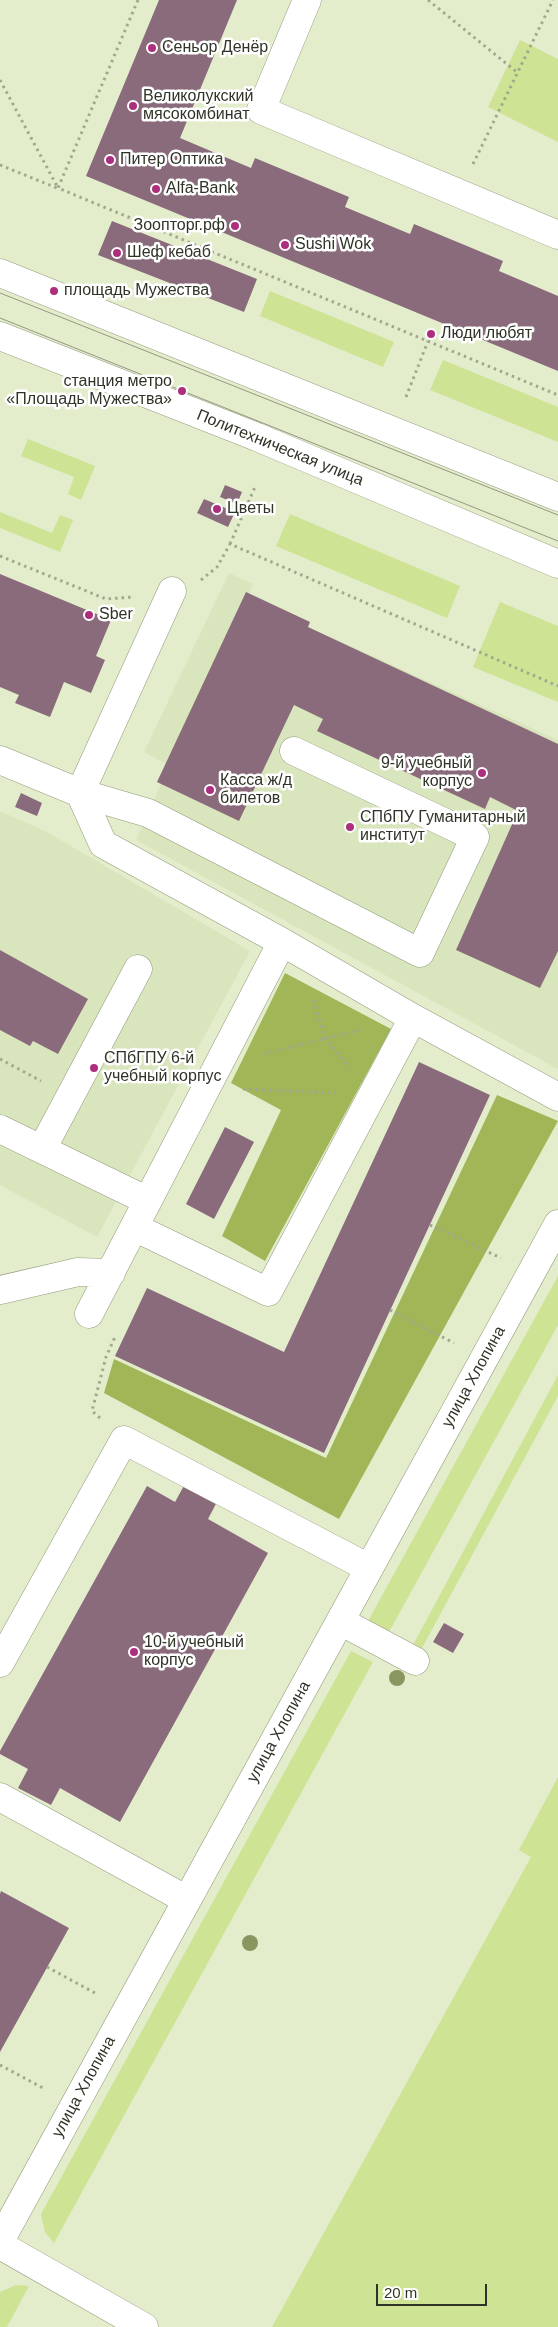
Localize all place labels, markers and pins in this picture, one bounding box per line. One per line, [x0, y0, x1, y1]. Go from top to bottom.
place label: Сеньор Денёр [162, 38, 268, 58]
marker: Сеньор Денёр [146, 42, 158, 54]
place label: Великолукский мясокомбинат [143, 87, 253, 125]
marker: Великолукский мясокомбинат [127, 100, 139, 112]
place label: Питер Оптика [120, 150, 223, 170]
marker: Питер Оптика [104, 154, 116, 166]
place label: Alfa-Bank [166, 179, 235, 199]
marker: Alfa-Bank [150, 183, 162, 195]
place label: Зоопторг.рф [134, 216, 225, 236]
marker: Зоопторг.рф [229, 220, 241, 232]
place label: Sushi Wok [295, 235, 371, 255]
marker: Sushi Wok [279, 239, 291, 251]
place label: Шеф кебаб [127, 243, 211, 263]
marker: Шеф кебаб [111, 247, 123, 259]
place label: площадь Мужества [64, 281, 209, 301]
marker: площадь Мужества [48, 285, 60, 297]
place label: Люди любят [441, 324, 532, 344]
marker: Люди любят [425, 328, 437, 340]
place label: станция метро «Площадь Мужества» [6, 372, 172, 410]
marker: станция метро «Площадь Мужества» [176, 385, 188, 397]
place label: Цветы [227, 499, 274, 519]
marker: Цветы [211, 503, 223, 515]
place label: Sber [99, 605, 133, 625]
marker: Sber [83, 609, 95, 621]
place label: 9-й учебный корпус [381, 754, 472, 792]
marker: 9-й учебный корпус [476, 767, 488, 779]
place label: Касса ж/д билетов [220, 771, 292, 809]
marker: Касса ж/д билетов [204, 784, 216, 796]
place label: СПбПУ Гуманитарный институт [360, 808, 526, 846]
marker: СПбПУ Гуманитарный институт [344, 821, 356, 833]
place label: СПбГПУ 6-й учебный корпус [104, 1049, 221, 1087]
marker: СПбГПУ 6-й учебный корпус [88, 1062, 100, 1074]
place label: 10-й учебный корпус [144, 1633, 244, 1671]
marker: 10-й учебный корпус [128, 1646, 140, 1658]

